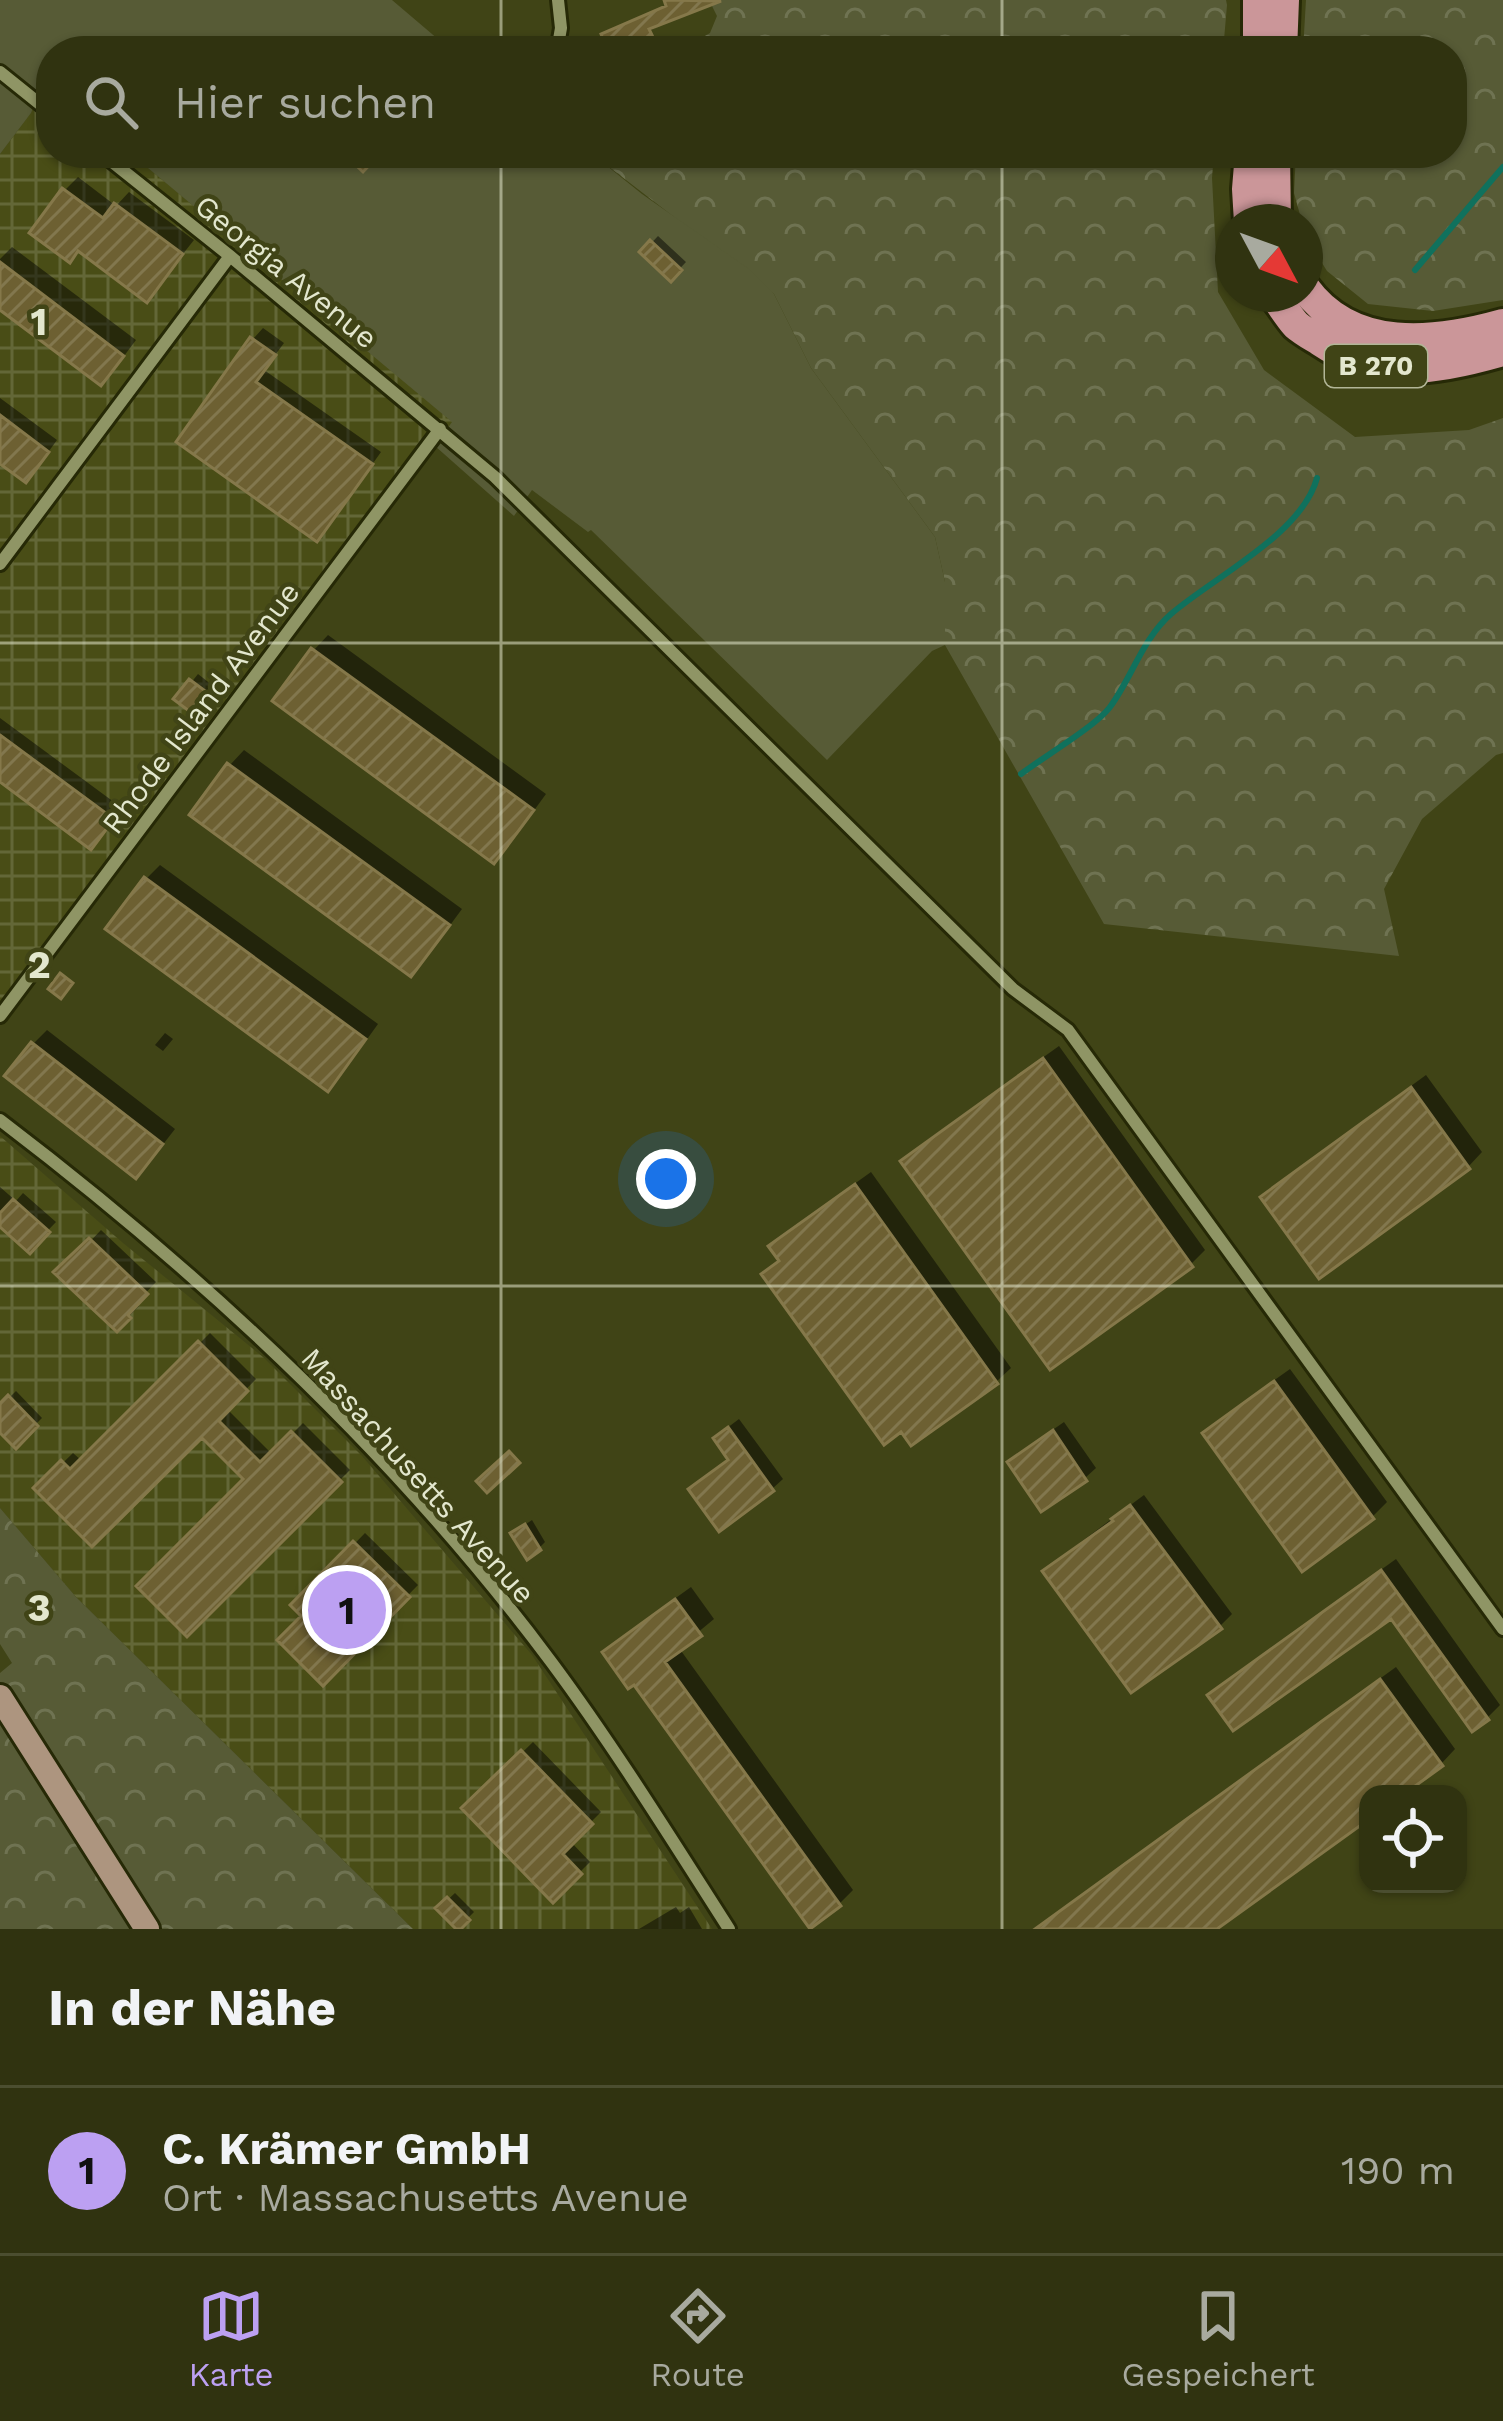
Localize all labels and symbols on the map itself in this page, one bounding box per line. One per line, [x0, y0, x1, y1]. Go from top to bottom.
street label: Georgia Avenue [188, 188, 384, 356]
north arrow [1215, 204, 1323, 312]
text: 1 [31, 299, 47, 344]
road number: B 270 [1325, 345, 1427, 387]
street label: Rhode Island Avenue [95, 575, 307, 840]
text: 2 [27, 942, 51, 987]
your location [636, 1149, 696, 1209]
street label: Massachusetts Avenue [294, 1341, 542, 1611]
pin: 1 [308, 1565, 386, 1655]
text: 3 [27, 1585, 51, 1630]

